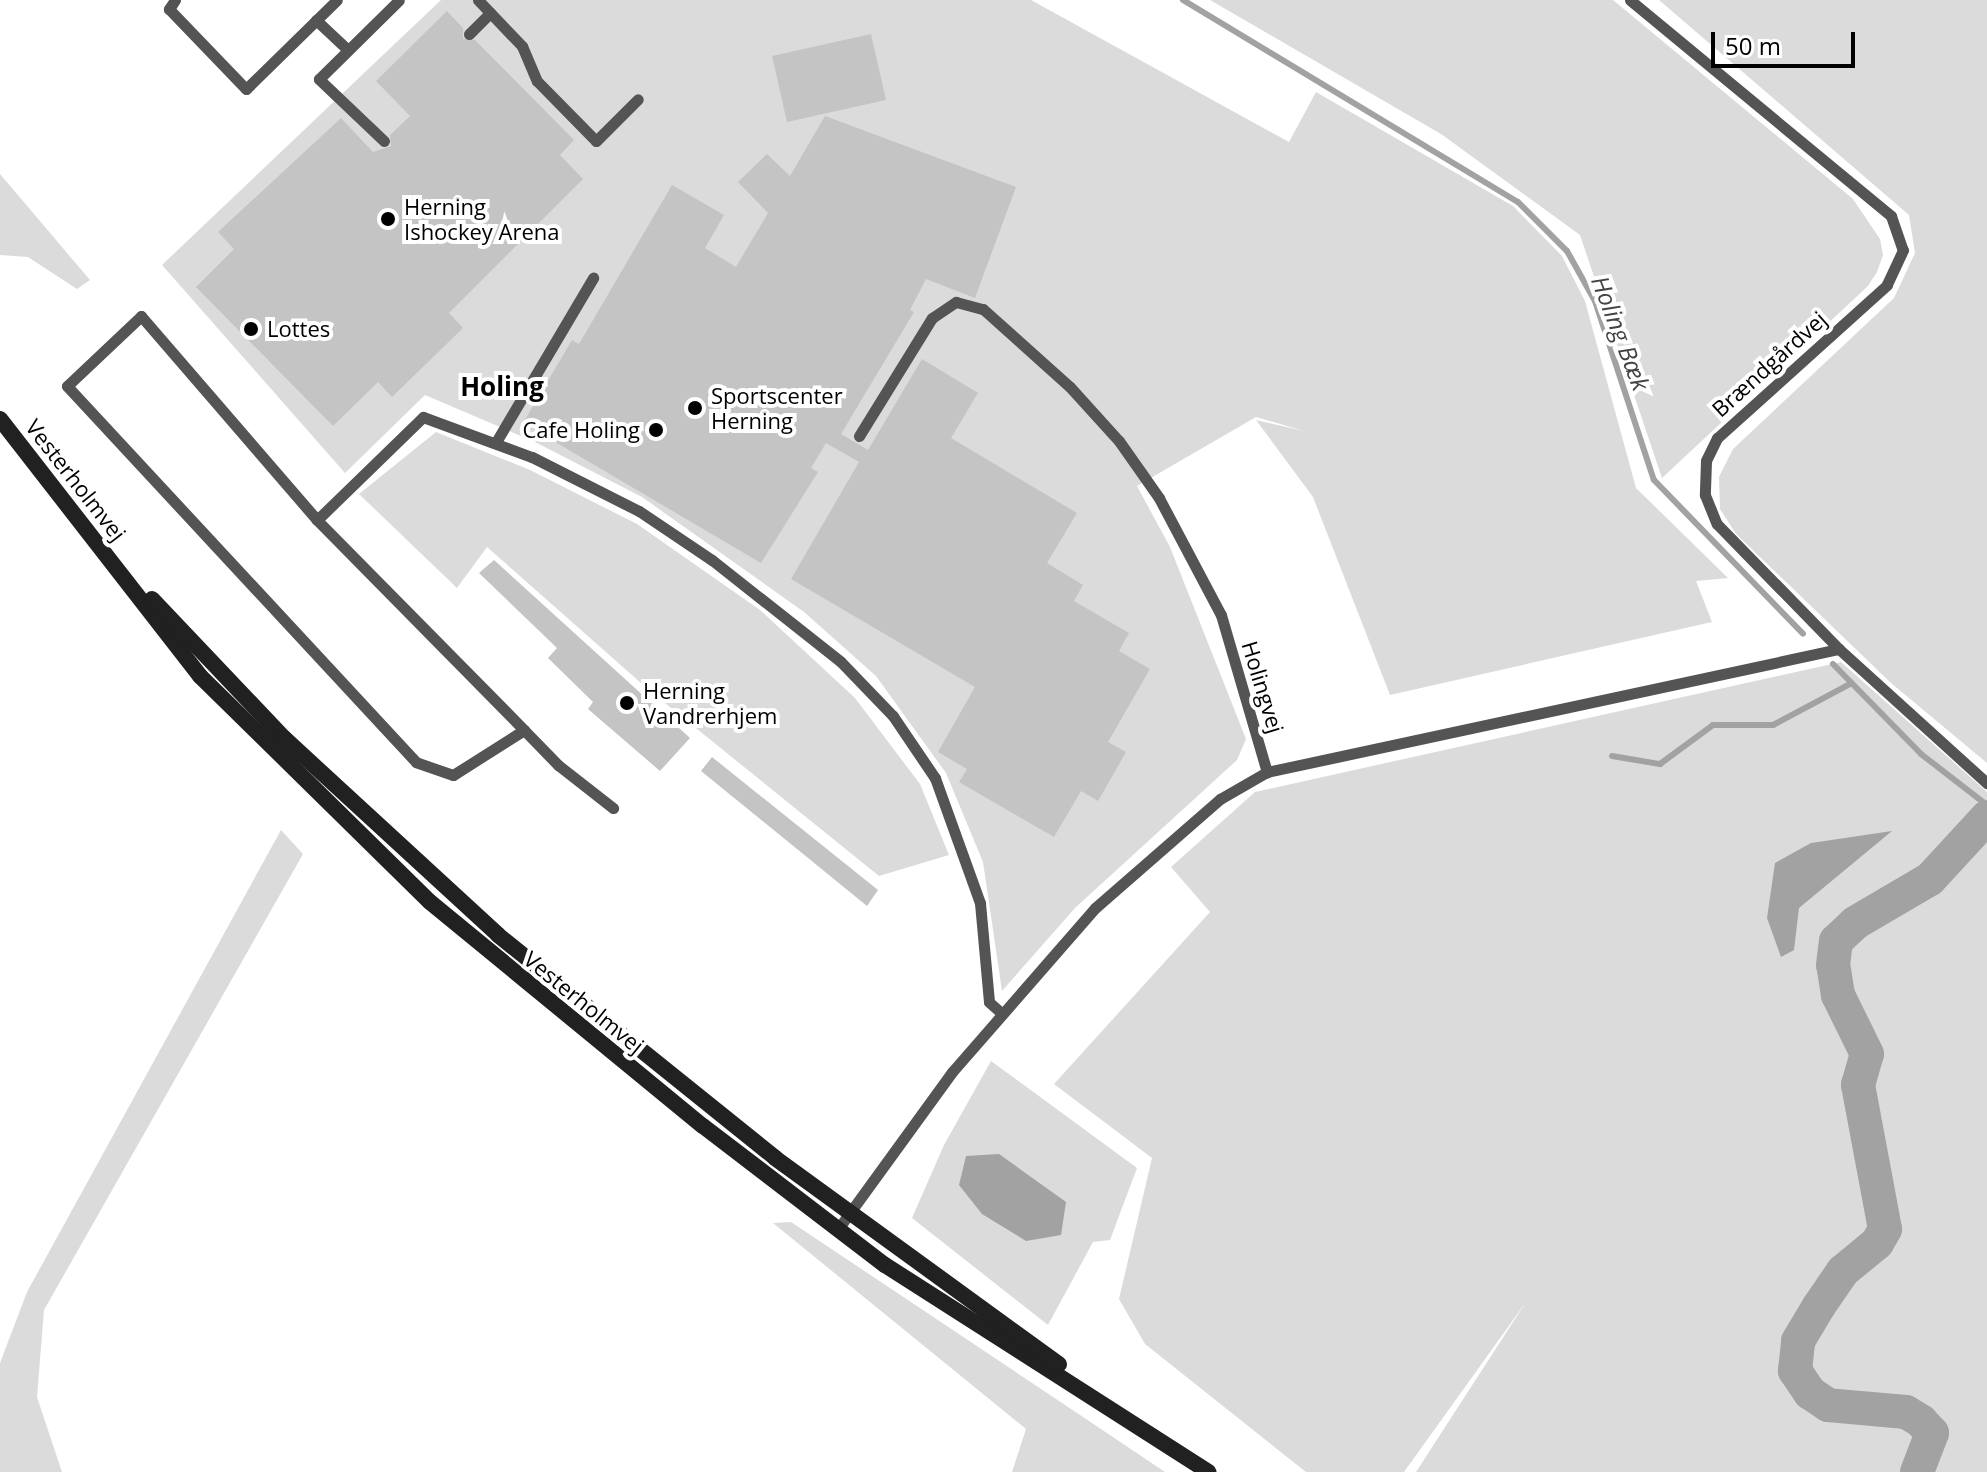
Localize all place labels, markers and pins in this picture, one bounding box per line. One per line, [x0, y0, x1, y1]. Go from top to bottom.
place label: Herning Ishockey Arena [404, 193, 560, 244]
marker: Herning Ishockey Arena [379, 210, 397, 228]
place label: Lottes [267, 316, 330, 342]
marker: Lottes [242, 320, 260, 338]
place label: Sportscenter Herning [711, 382, 843, 434]
marker: Sportscenter Herning [686, 399, 704, 417]
place label: Cafe Holing [522, 417, 640, 443]
marker: Cafe Holing [647, 421, 665, 439]
place label: Herning Vandrerhjem [643, 677, 777, 728]
marker: Herning Vandrerhjem [618, 694, 636, 712]

